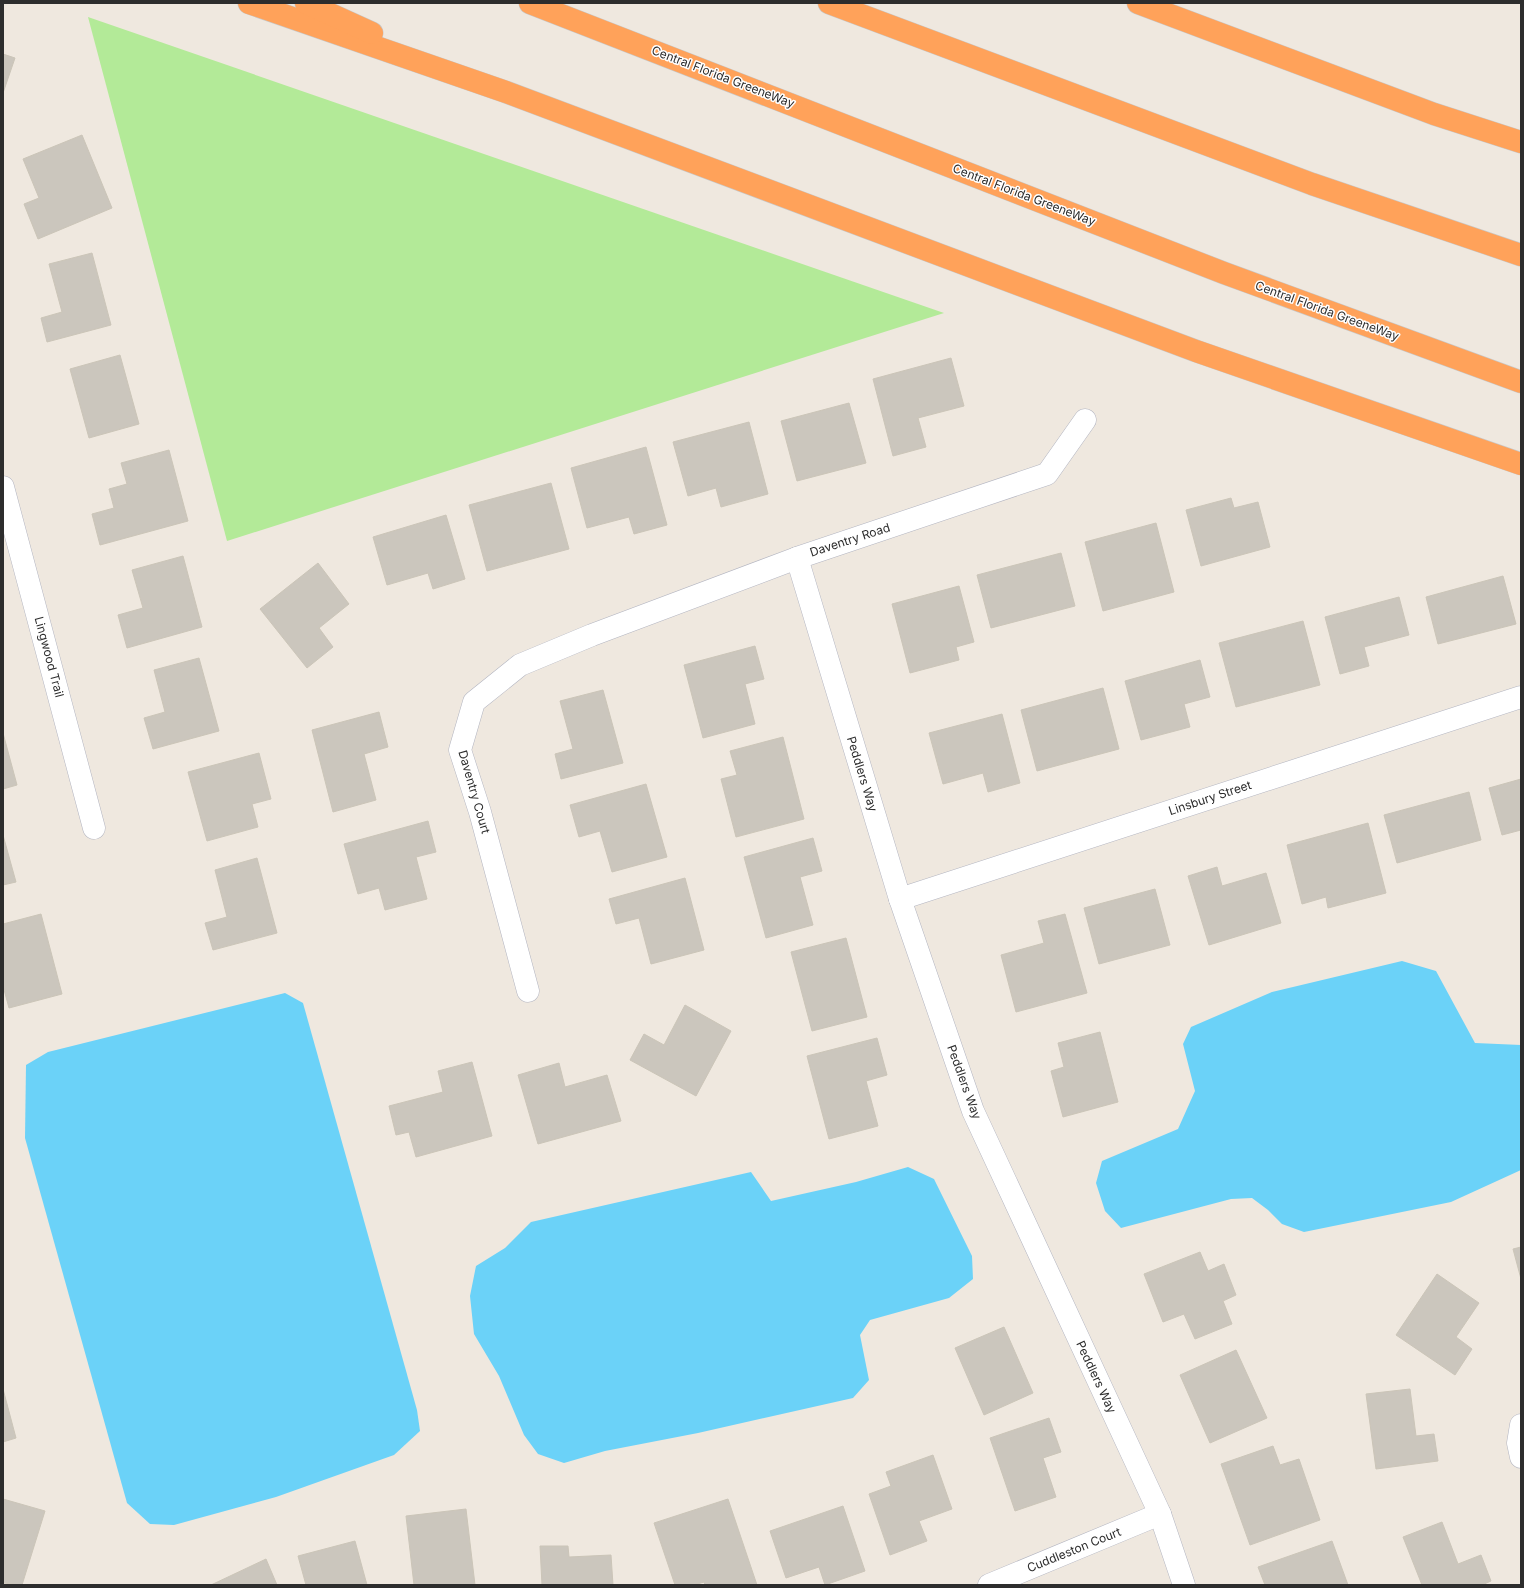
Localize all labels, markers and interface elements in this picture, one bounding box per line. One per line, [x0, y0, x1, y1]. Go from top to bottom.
street label: Central Florida GreeneWay [650, 42, 797, 111]
street label: Central Florida GreeneWay [951, 160, 1098, 229]
street label: Central Florida GreeneWay [1253, 278, 1401, 344]
street label: Daventry Road [808, 519, 892, 560]
street label: Lingwood Trail [31, 615, 67, 699]
street label: Peddlers Way [844, 734, 881, 814]
street label: Daventry Court [455, 748, 494, 835]
street label: Linsbury Street [1167, 777, 1253, 818]
street label: Peddlers Way [944, 1043, 985, 1121]
street label: Peddlers Way [1073, 1338, 1120, 1416]
street label: Cuddleston Court [1025, 1524, 1123, 1575]

